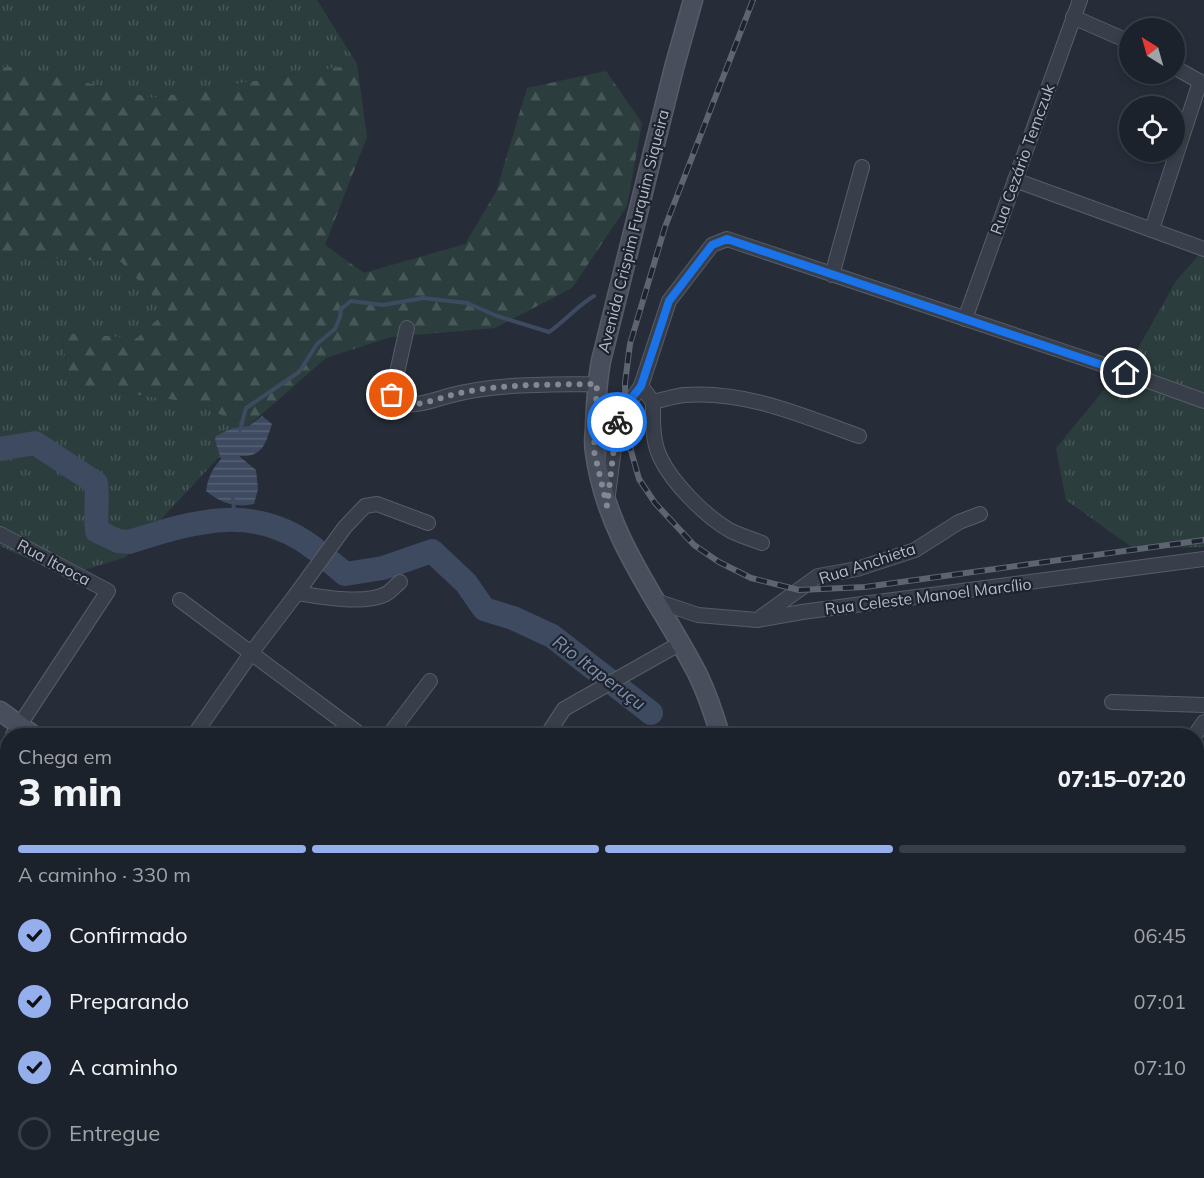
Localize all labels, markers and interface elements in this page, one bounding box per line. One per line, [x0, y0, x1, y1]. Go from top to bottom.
north arrow [1119, 18, 1185, 84]
map controls [1119, 18, 1185, 162]
street label: Rua Cezário Temczuk [985, 80, 1059, 237]
button: locate [1119, 96, 1185, 162]
street label: Avenida Crispim Furquim Siqueira [593, 107, 673, 355]
pin [1100, 347, 1151, 398]
icon: home [1109, 356, 1142, 389]
pin [366, 369, 417, 420]
icon: bag [375, 378, 408, 411]
courier [587, 392, 647, 452]
icon: bike [601, 406, 634, 439]
street label: Rua Itaoca [14, 534, 94, 590]
street label: Rua Anchieta [816, 538, 918, 588]
street label: Rua Celeste Manoel Marcílio [823, 573, 1033, 619]
water label: Rio Itaperuçu [548, 630, 650, 715]
text: Chega em [18, 744, 112, 769]
text: 07:15–07:20 [1058, 765, 1186, 793]
text: 3 min [18, 767, 123, 816]
text: A caminho · 330 m [18, 862, 191, 887]
icon: check [18, 919, 51, 952]
text: Confirmado [69, 921, 188, 949]
text: 06:45 [1133, 923, 1186, 948]
icon: check [18, 985, 51, 1018]
text: Preparando [69, 987, 189, 1015]
text: 07:01 [1133, 989, 1186, 1014]
icon: check [18, 1051, 51, 1084]
text: A caminho [69, 1053, 178, 1081]
text: 07:10 [1133, 1055, 1186, 1080]
text: Entregue [69, 1119, 160, 1147]

